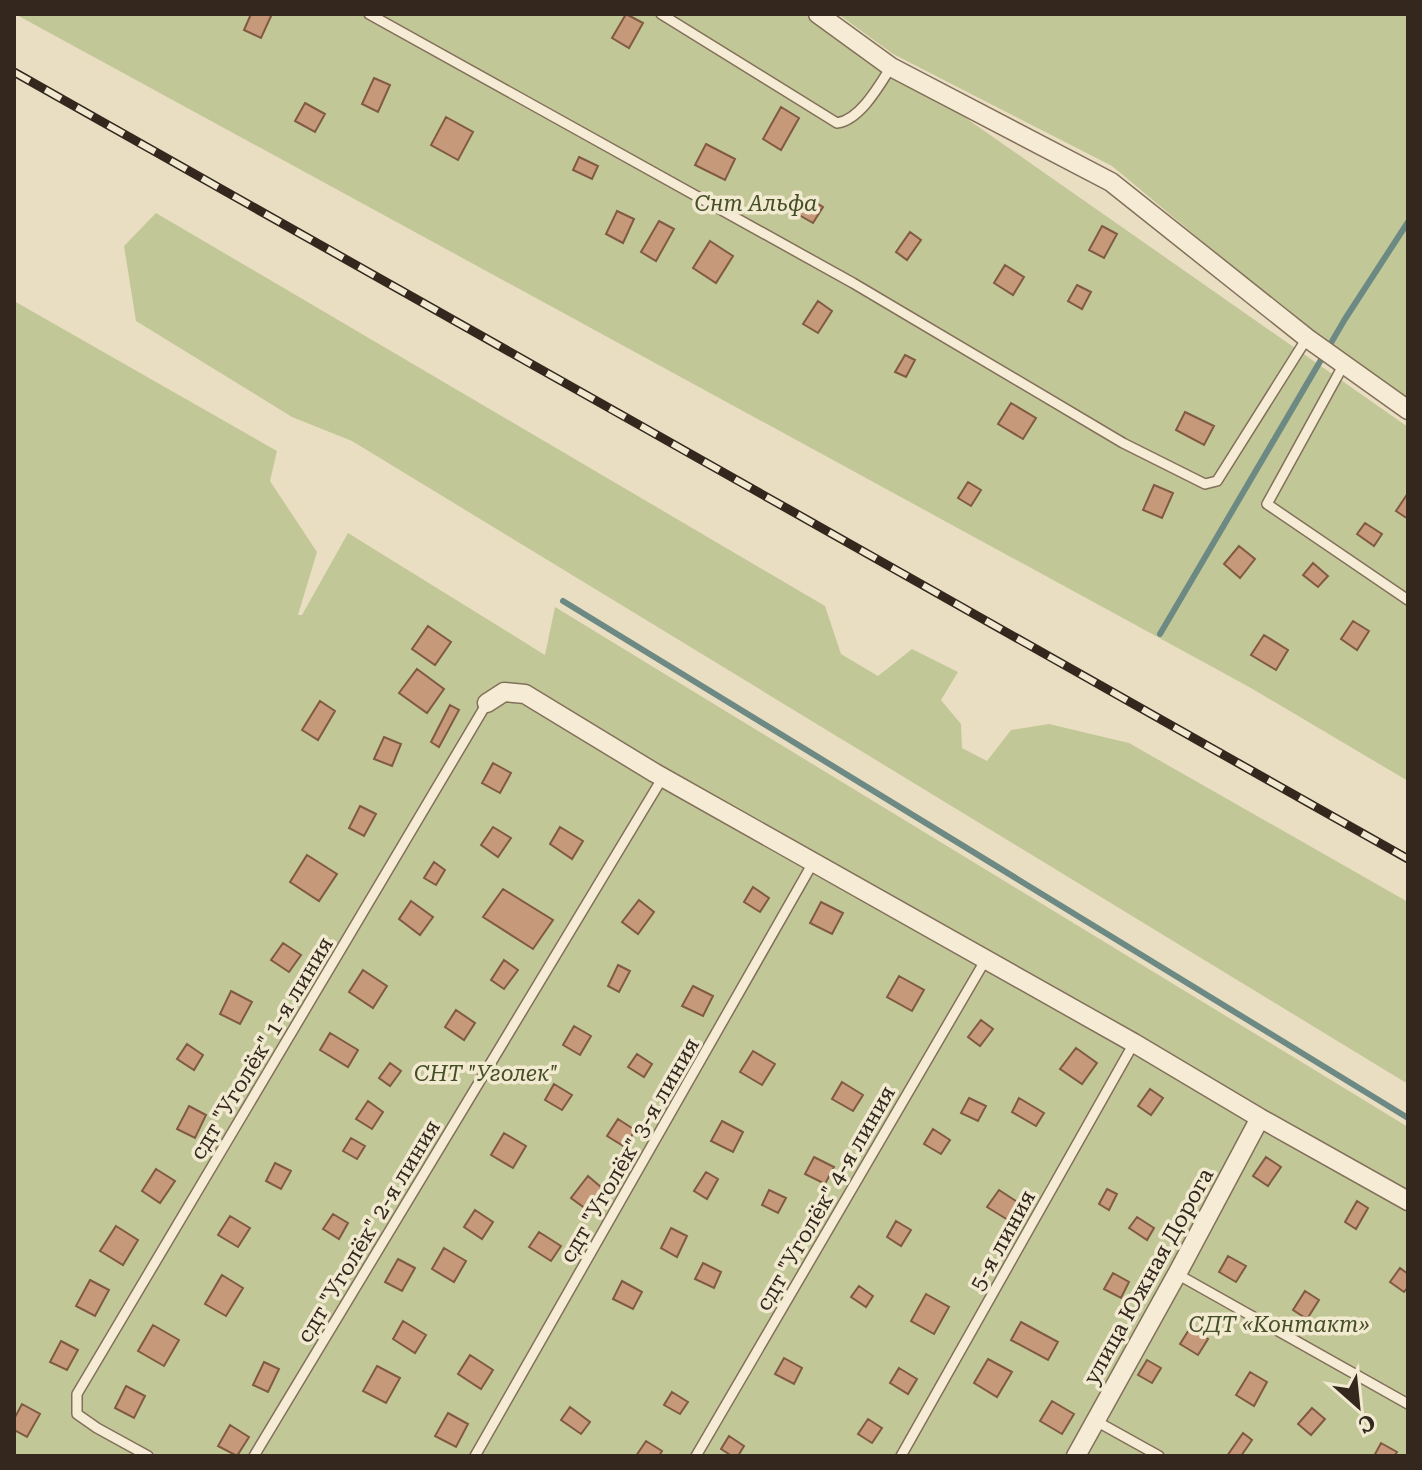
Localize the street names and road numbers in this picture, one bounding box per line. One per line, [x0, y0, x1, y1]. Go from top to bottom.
street label: сдт "Уголёк" 1-я линия [185, 932, 338, 1164]
street label: сдт "Уголёк" 3-я линия [555, 1033, 704, 1267]
street label: сдт "Уголёк" 4-я линия [751, 1081, 900, 1315]
street label: сдт "Уголёк" 2-я линия [292, 1115, 445, 1347]
street label: улица Южная Дорога [1079, 1164, 1218, 1389]
street label: 5-я линия [965, 1186, 1040, 1295]

